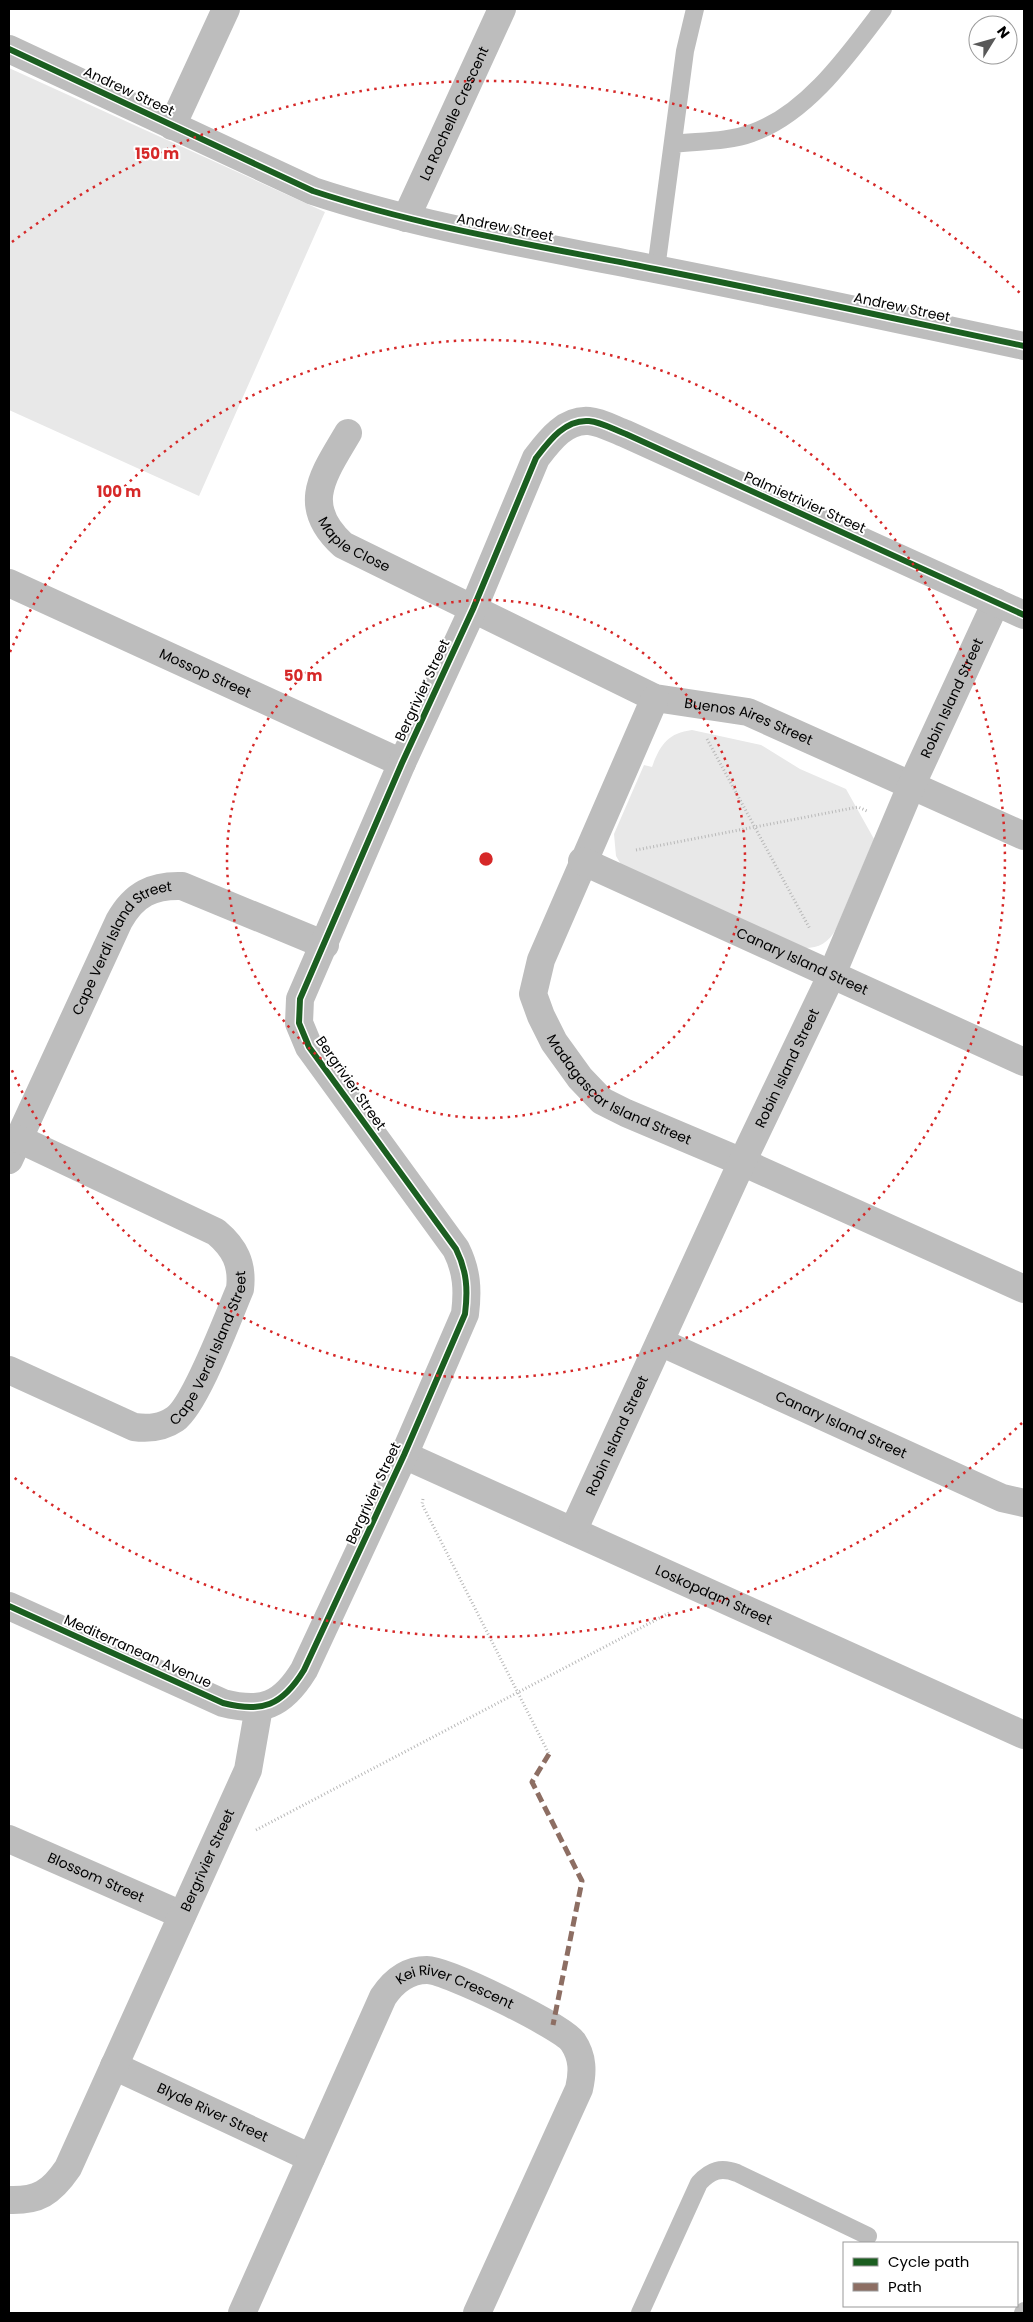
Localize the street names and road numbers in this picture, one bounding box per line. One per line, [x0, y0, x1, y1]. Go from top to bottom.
street label: La Rochelle Crescent [415, 43, 493, 184]
street label: Andrew Street [80, 61, 178, 121]
street label: Andrew Street [455, 208, 555, 246]
street label: Andrew Street [852, 287, 952, 327]
street label: Palmietrivier Street [741, 466, 869, 538]
street label: Maple Close [313, 513, 394, 577]
street label: Robin Island Street [915, 635, 988, 761]
street label: Bergrivier Street [390, 636, 454, 744]
street label: Mossop Street [156, 643, 255, 703]
street label: Buenos Aires Street [683, 693, 816, 750]
street label: Cape Verdi Island Street [67, 876, 173, 1018]
street label: Canary Island Street [733, 923, 871, 1000]
street label: Robin Island Street [750, 1005, 824, 1131]
street label: Madagascar Island Street [542, 1031, 694, 1149]
street label: Bergrivier Street [311, 1032, 391, 1134]
street label: Cape Verdi Island Street [165, 1270, 251, 1430]
street label: Robin Island Street [581, 1372, 653, 1499]
street label: Canary Island Street [772, 1386, 910, 1463]
street label: Bergrivier Street [341, 1439, 405, 1547]
street label: Loskopdam Street [652, 1560, 775, 1630]
street label: Mediterranean Avenue [61, 1609, 215, 1693]
street label: Bergrivier Street [175, 1806, 239, 1915]
street label: Blossom Street [44, 1847, 148, 1907]
street label: Kei River Crescent [391, 1960, 517, 2014]
street label: Blyde River Street [154, 2078, 272, 2147]

